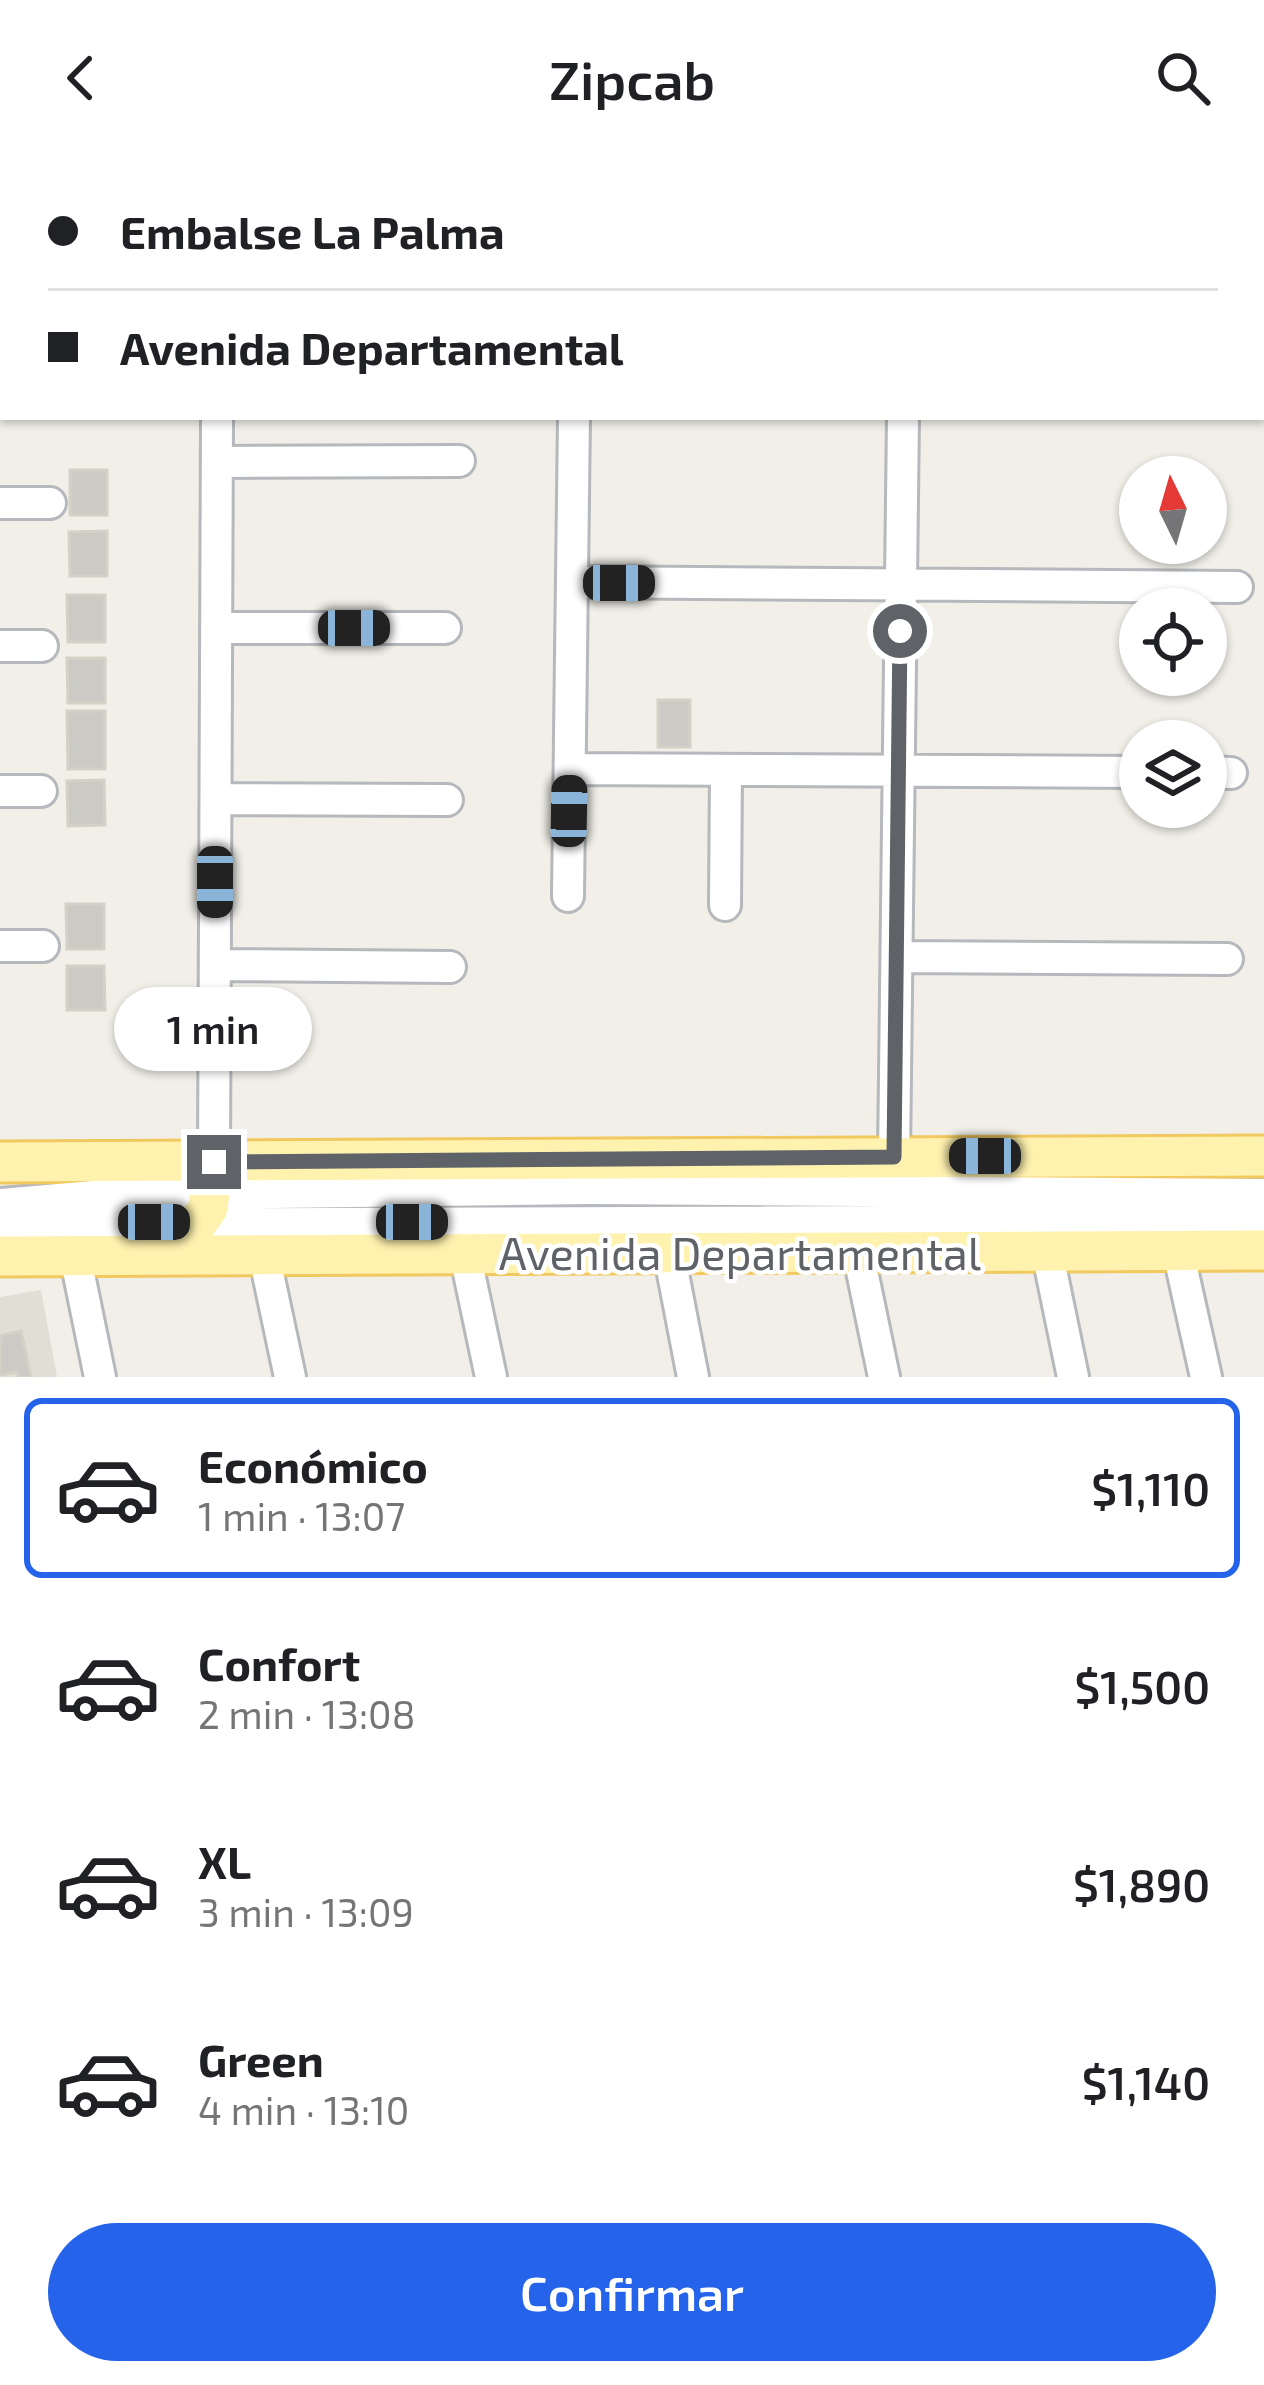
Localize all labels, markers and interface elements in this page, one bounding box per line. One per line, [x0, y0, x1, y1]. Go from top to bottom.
icon: back [48, 45, 114, 111]
icon: search [1150, 45, 1216, 111]
text: Zipcab [549, 46, 715, 111]
text: Embalse La Palma [120, 204, 505, 258]
text: Avenida Departamental [120, 320, 624, 374]
north arrow [1119, 456, 1227, 564]
map controls [1119, 456, 1227, 828]
car [583, 565, 655, 601]
button: locate [1119, 588, 1227, 696]
route start [873, 604, 927, 658]
car [318, 610, 390, 646]
button: layers [1119, 720, 1227, 828]
car [550, 775, 588, 847]
car [197, 846, 233, 918]
callout: 1 min [115, 988, 313, 1072]
text: 1 min [167, 1005, 259, 1052]
route end [187, 1135, 241, 1189]
car [949, 1138, 1021, 1174]
car [118, 1204, 190, 1240]
car [376, 1204, 448, 1240]
street label: Avenida Departamental [499, 1225, 981, 1279]
icon: car [54, 1434, 162, 1542]
text: Económico [198, 1438, 428, 1492]
text: $1,110 [1091, 1461, 1210, 1515]
text: 1 min · 13:07 [198, 1492, 405, 1539]
icon: car [54, 1632, 162, 1740]
text: Confort [198, 1636, 360, 1690]
text: $1,500 [1075, 1659, 1210, 1713]
text: 2 min · 13:08 [198, 1690, 415, 1737]
icon: car [54, 1830, 162, 1938]
text: XL [198, 1834, 251, 1888]
text: $1,890 [1073, 1857, 1210, 1911]
text: 3 min · 13:09 [198, 1888, 414, 1935]
icon: car [54, 2028, 162, 2136]
text: Green [198, 2032, 324, 2086]
text: $1,140 [1082, 2055, 1210, 2109]
text: 4 min · 13:10 [198, 2086, 409, 2133]
button: Confirmar [48, 2223, 1216, 2361]

